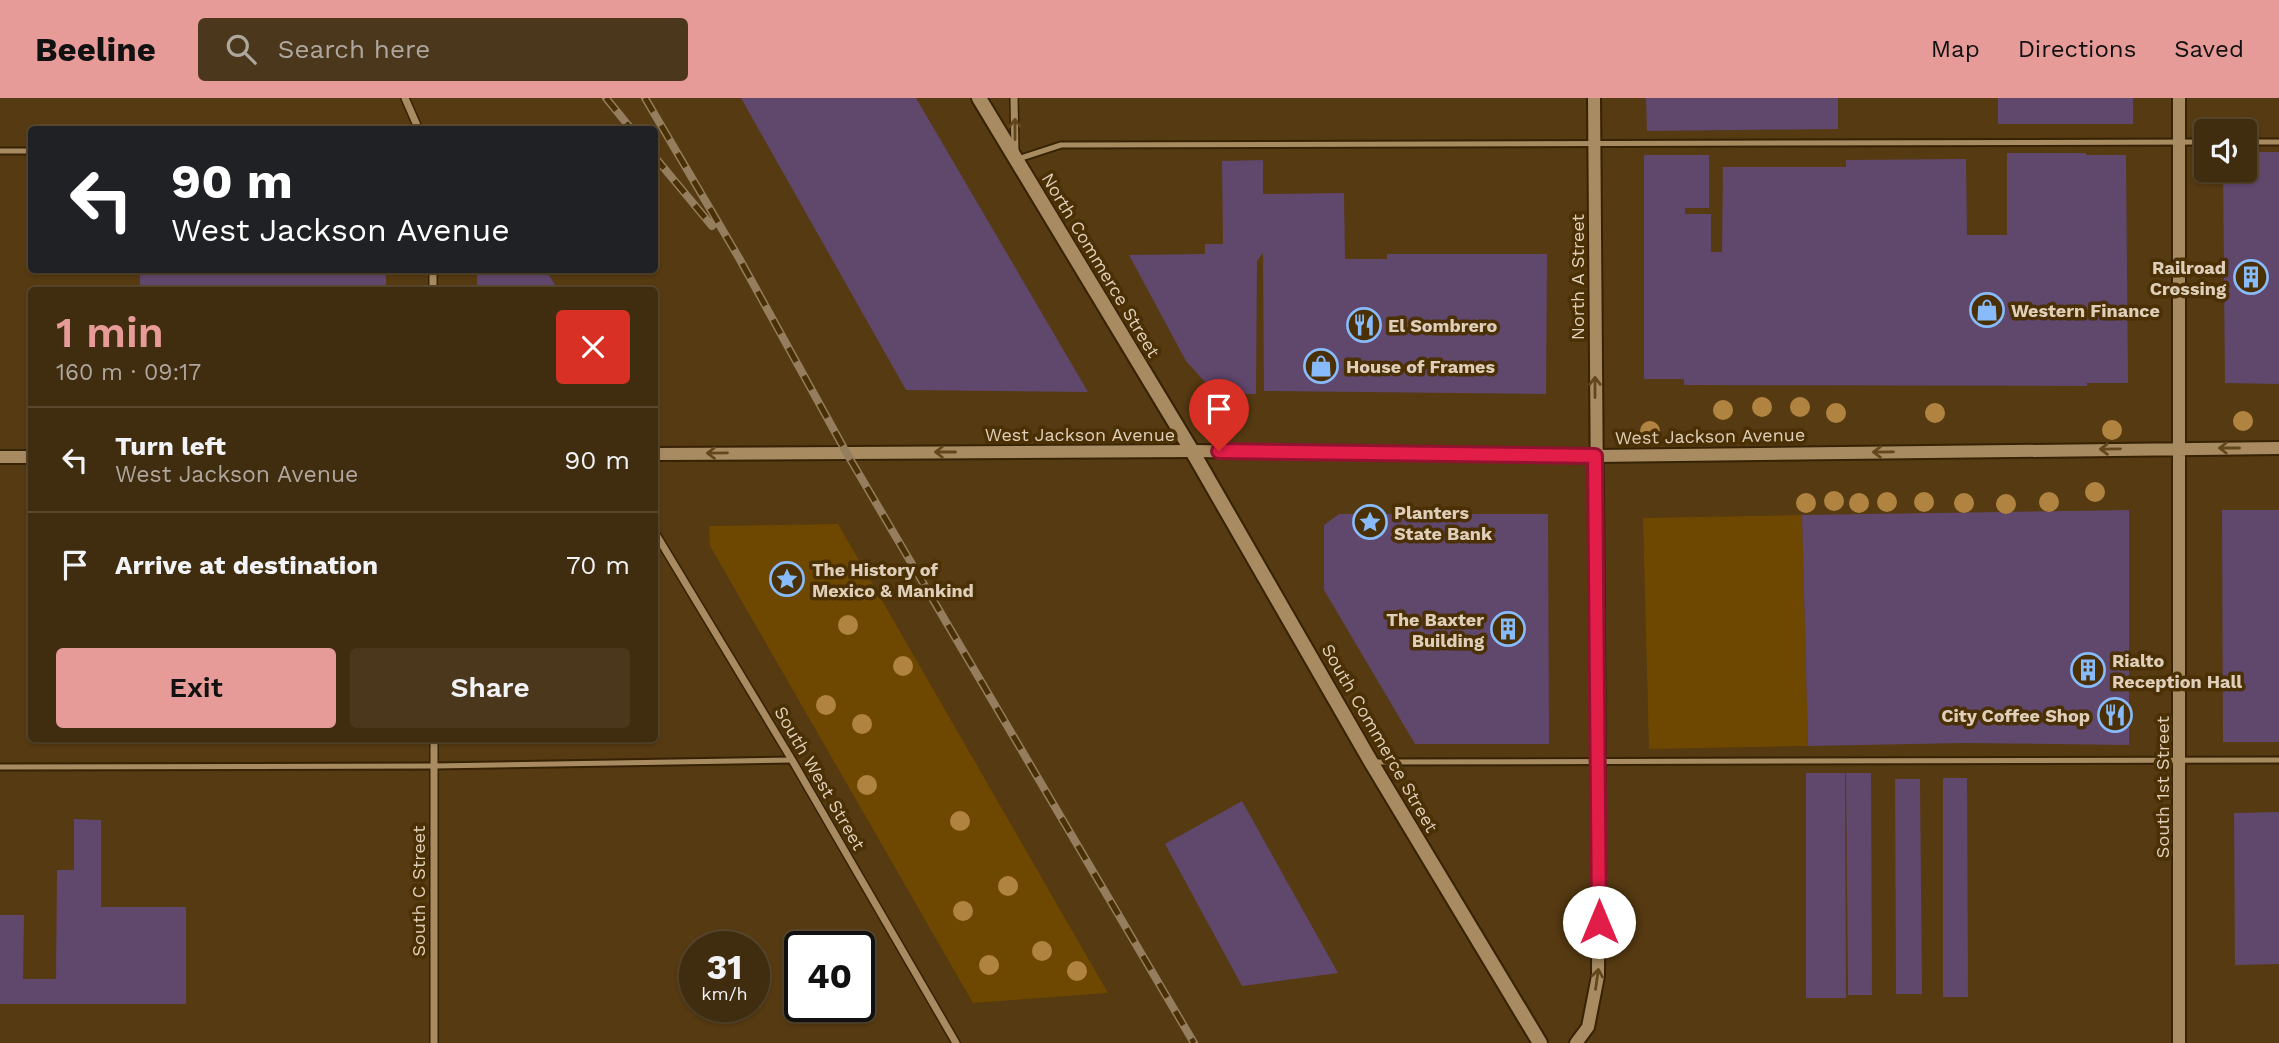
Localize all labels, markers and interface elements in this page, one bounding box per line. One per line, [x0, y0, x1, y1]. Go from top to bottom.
search box [198, 18, 688, 81]
text: Beeline [35, 30, 156, 69]
icon: search [222, 30, 260, 68]
text: Search here [278, 34, 430, 64]
text: Map [1931, 35, 1980, 63]
text: Directions [2018, 35, 2136, 63]
text: Saved [2174, 35, 2244, 63]
one-way arrow [1008, 118, 1021, 141]
map controls [2194, 119, 2257, 182]
button: sound [2194, 119, 2257, 182]
text: 90 m [171, 152, 293, 210]
icon: left [56, 154, 147, 245]
street label: North Commerce Street [1038, 169, 1165, 361]
text: West Jackson Avenue [171, 211, 510, 249]
street label: North A Street [1567, 213, 1588, 340]
place label: Railroad Crossing [2150, 257, 2227, 299]
building icon: Railroad Crossing [2232, 258, 2270, 296]
shop icon: Western Finance [1968, 291, 2006, 329]
place label: Western Finance [2011, 300, 2160, 321]
restaurant icon: El Sombrero [1345, 306, 1383, 344]
text: 1 min [56, 308, 164, 357]
button: close [556, 310, 630, 384]
place label: El Sombrero [1388, 315, 1497, 336]
shop icon: House of Frames [1302, 347, 1340, 385]
place label: House of Frames [1346, 356, 1496, 377]
text: 160 m · 09:17 [56, 359, 201, 386]
one-way arrow [1588, 376, 1602, 399]
pin [1189, 379, 1249, 451]
icon: arrive [1200, 390, 1238, 428]
street label: West Jackson Avenue [985, 424, 1175, 445]
street label: West Jackson Avenue [1615, 424, 1805, 448]
text: Turn left [115, 431, 226, 461]
icon: left [56, 441, 94, 479]
one-way arrow [2217, 441, 2240, 455]
one-way arrow [2099, 442, 2122, 456]
text: 90 m [564, 445, 630, 475]
one-way arrow [934, 445, 957, 459]
one-way arrow [1871, 445, 1894, 459]
one-way arrow [706, 446, 729, 460]
text: West Jackson Avenue [115, 461, 358, 488]
place label: Planters State Bank [1394, 502, 1493, 544]
place icon: Planters State Bank [1351, 503, 1389, 541]
icon: arrive [56, 546, 94, 584]
text: Arrive at destination [115, 550, 378, 580]
text: 70 m [566, 550, 630, 580]
place label: The History of Mexico & Mankind [812, 559, 974, 601]
place icon: The History of Mexico & Mankind [768, 560, 806, 598]
place label: The Baxter Building [1386, 609, 1485, 651]
building icon: The Baxter Building [1489, 610, 1527, 648]
street label: South Commerce Street [1317, 640, 1443, 836]
button: Exit [56, 648, 336, 728]
button: Share [350, 648, 630, 728]
place label: Rialto Reception Hall [2112, 650, 2242, 692]
building icon: Rialto Reception Hall [2069, 651, 2107, 689]
restaurant icon: City Coffee Shop [2096, 696, 2134, 734]
street label: South West Street [770, 702, 870, 854]
place label: City Coffee Shop [1941, 705, 2090, 726]
street label: South 1st Street [2152, 715, 2173, 858]
street label: South C Street [408, 825, 429, 956]
position arrow [1562, 885, 1636, 959]
speed limit sign: 40 [784, 931, 875, 1022]
text: 31 [707, 946, 742, 988]
one-way arrow [1590, 968, 1603, 991]
text: km/h [701, 983, 748, 1004]

